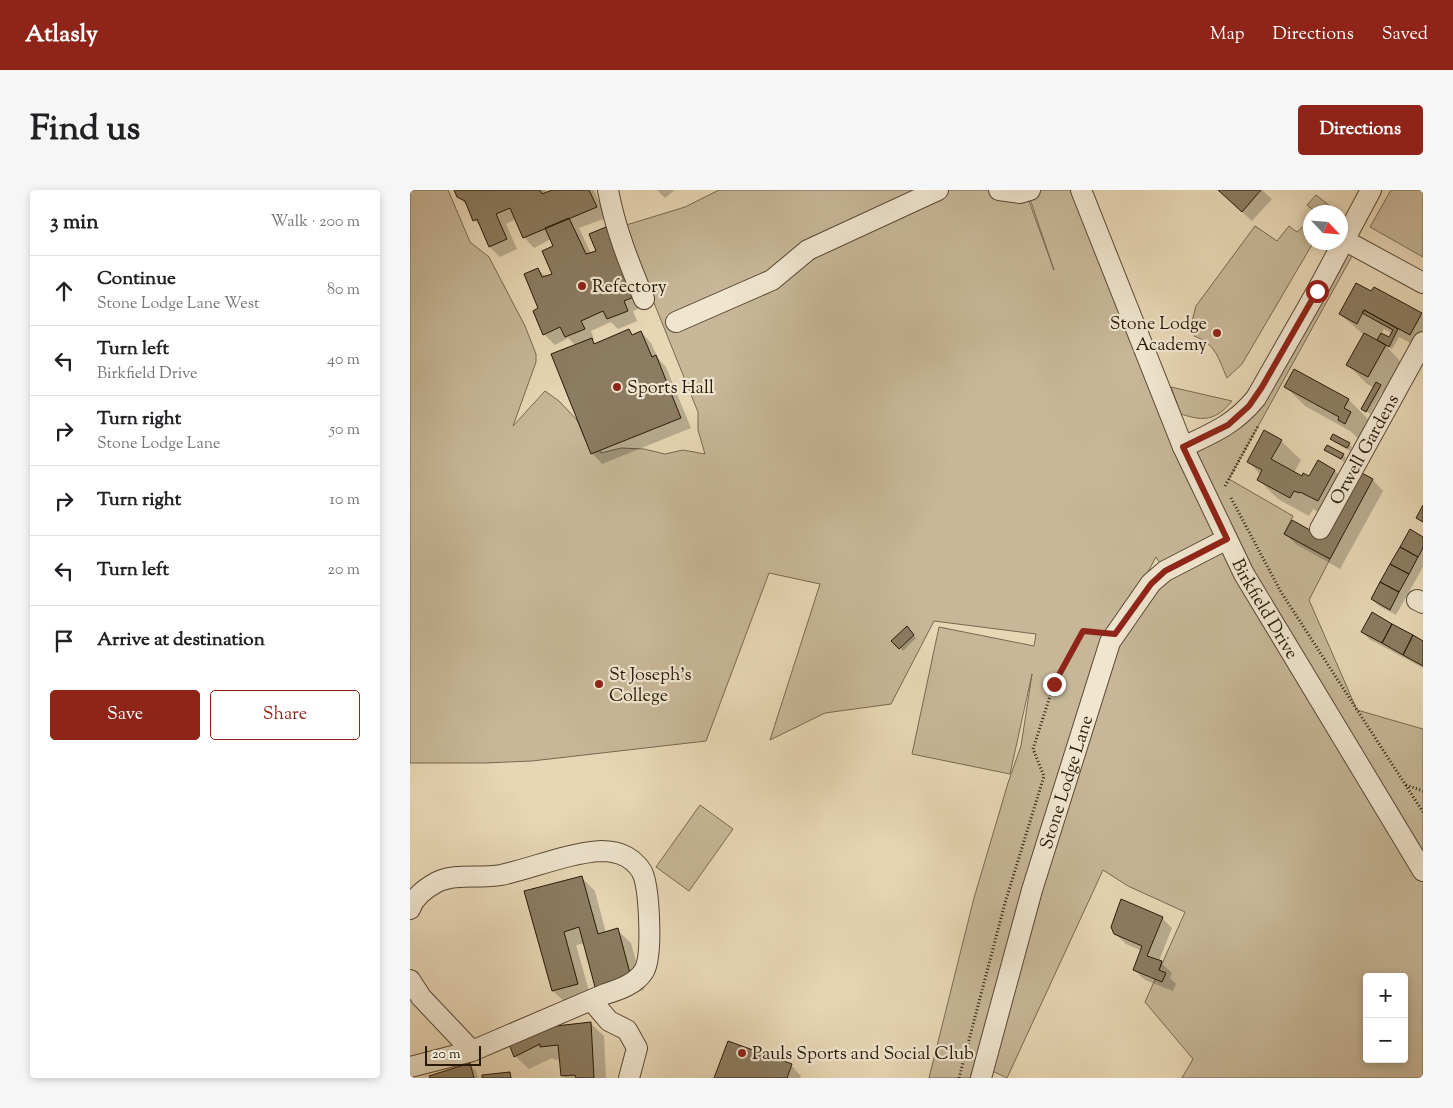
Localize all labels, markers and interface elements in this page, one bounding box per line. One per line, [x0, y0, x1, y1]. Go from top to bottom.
text: Atlasly [25, 18, 98, 52]
text: Map [1210, 22, 1245, 48]
text: Directions [1273, 22, 1354, 48]
text: Saved [1382, 22, 1428, 48]
text: Find us [30, 105, 140, 156]
button: Directions [1298, 105, 1423, 155]
north arrow [1303, 205, 1348, 250]
text: 3 min [50, 208, 99, 238]
text: Walk · 200 m [271, 211, 360, 234]
text: Continue [97, 266, 176, 293]
place label: Refectory [592, 275, 667, 301]
icon: ahead [50, 277, 78, 305]
text: 80 m [327, 279, 360, 302]
marker: Refectory [576, 280, 588, 292]
route start [1306, 280, 1329, 303]
text: Stone Lodge Lane West [97, 293, 259, 316]
place label: Stone Lodge Academy [1110, 312, 1207, 359]
marker: Stone Lodge Academy [1211, 327, 1223, 339]
text: Turn left [97, 336, 169, 363]
icon: left [50, 347, 78, 375]
text: 40 m [327, 349, 360, 372]
text: Birkfield Drive [97, 363, 197, 386]
place label: Sports Hall [627, 376, 714, 402]
marker: Sports Hall [611, 381, 623, 393]
street label: Orwell Gardens [1325, 390, 1407, 510]
text: Turn right [97, 406, 181, 433]
icon: right [50, 417, 78, 445]
text: 50 m [329, 419, 360, 442]
text: Stone Lodge Lane [97, 433, 221, 456]
icon: right [50, 487, 78, 515]
text: Turn right [97, 487, 181, 514]
text: 10 m [330, 489, 360, 512]
street label: Birkfield Drive [1224, 555, 1304, 665]
icon: left [50, 557, 78, 585]
text: Turn left [97, 557, 169, 584]
text: 20 m [327, 559, 360, 582]
icon: arrive [50, 627, 78, 655]
text: Arrive at destination [97, 627, 265, 654]
place label: St Joseph's College [609, 663, 692, 710]
route end [1043, 673, 1066, 696]
marker: St Joseph's College [593, 678, 605, 690]
button: Save [50, 690, 200, 740]
button: Share [210, 690, 360, 740]
street label: Stone Lodge Lane [1035, 712, 1101, 853]
map controls [1363, 973, 1408, 1063]
button: + [1363, 973, 1408, 1018]
button: − [1363, 1018, 1408, 1063]
place label: Pauls Sports and Social Club [752, 1042, 974, 1068]
scale bar [425, 1043, 481, 1066]
text: 20 m [432, 1045, 461, 1065]
marker: Pauls Sports and Social Club [736, 1047, 748, 1059]

